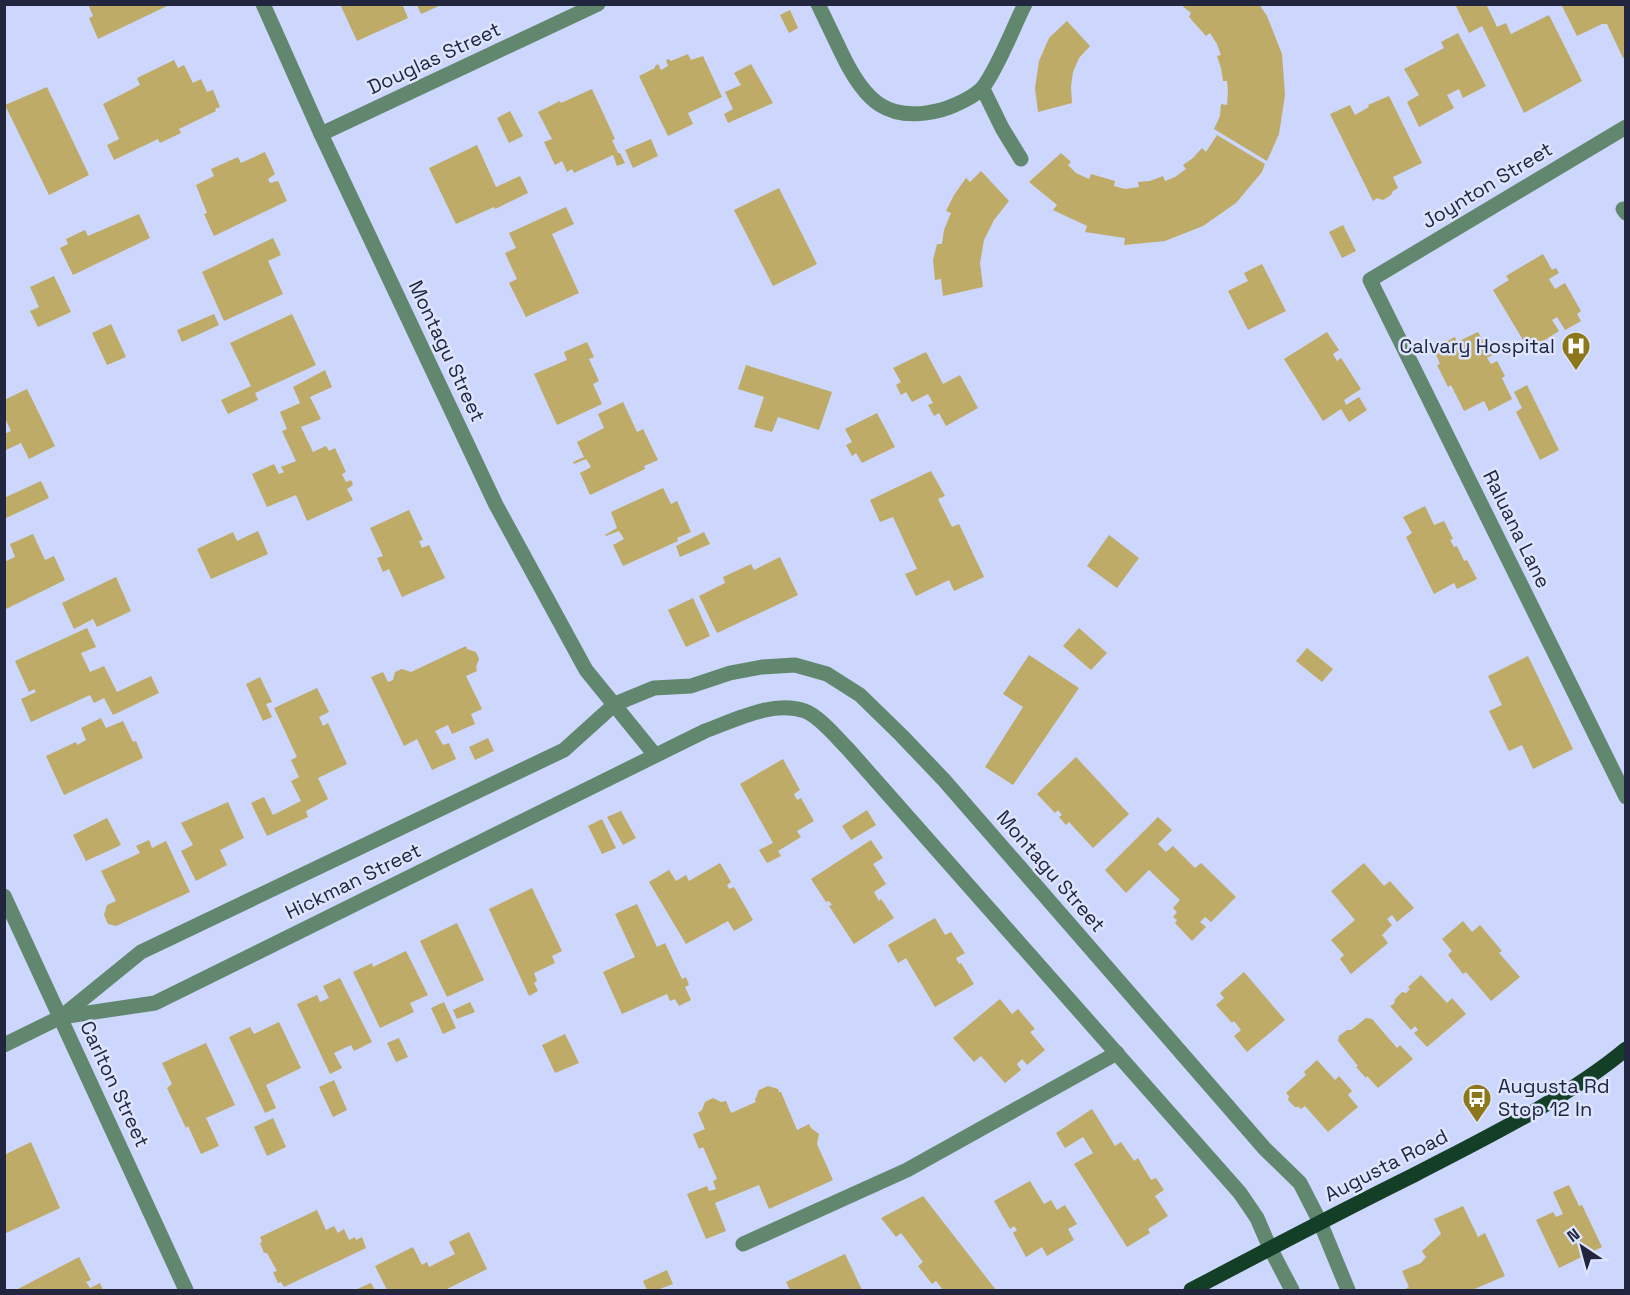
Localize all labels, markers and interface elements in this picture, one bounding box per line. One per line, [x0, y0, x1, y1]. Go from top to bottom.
street label: Douglas Street [363, 16, 505, 100]
street label: Joynton Street [1417, 136, 1557, 234]
street label: Montagu Street [403, 276, 491, 426]
hospital icon: Calvary Hospital [1560, 330, 1592, 372]
place label: Calvary Hospital [1400, 333, 1555, 359]
street label: Raluana Lane [1477, 466, 1557, 592]
street label: Montagu Street [991, 805, 1111, 937]
street label: Hickman Street [281, 837, 425, 925]
street label: Carlton Street [74, 1017, 156, 1151]
place label: Augusta Rd Stop 12 In [1498, 1073, 1610, 1122]
bus stop icon: Augusta Rd Stop 12 In [1461, 1082, 1493, 1124]
street label: Augusta Road [1320, 1123, 1452, 1207]
north arrow [1552, 1217, 1612, 1277]
text: N [1563, 1224, 1584, 1247]

